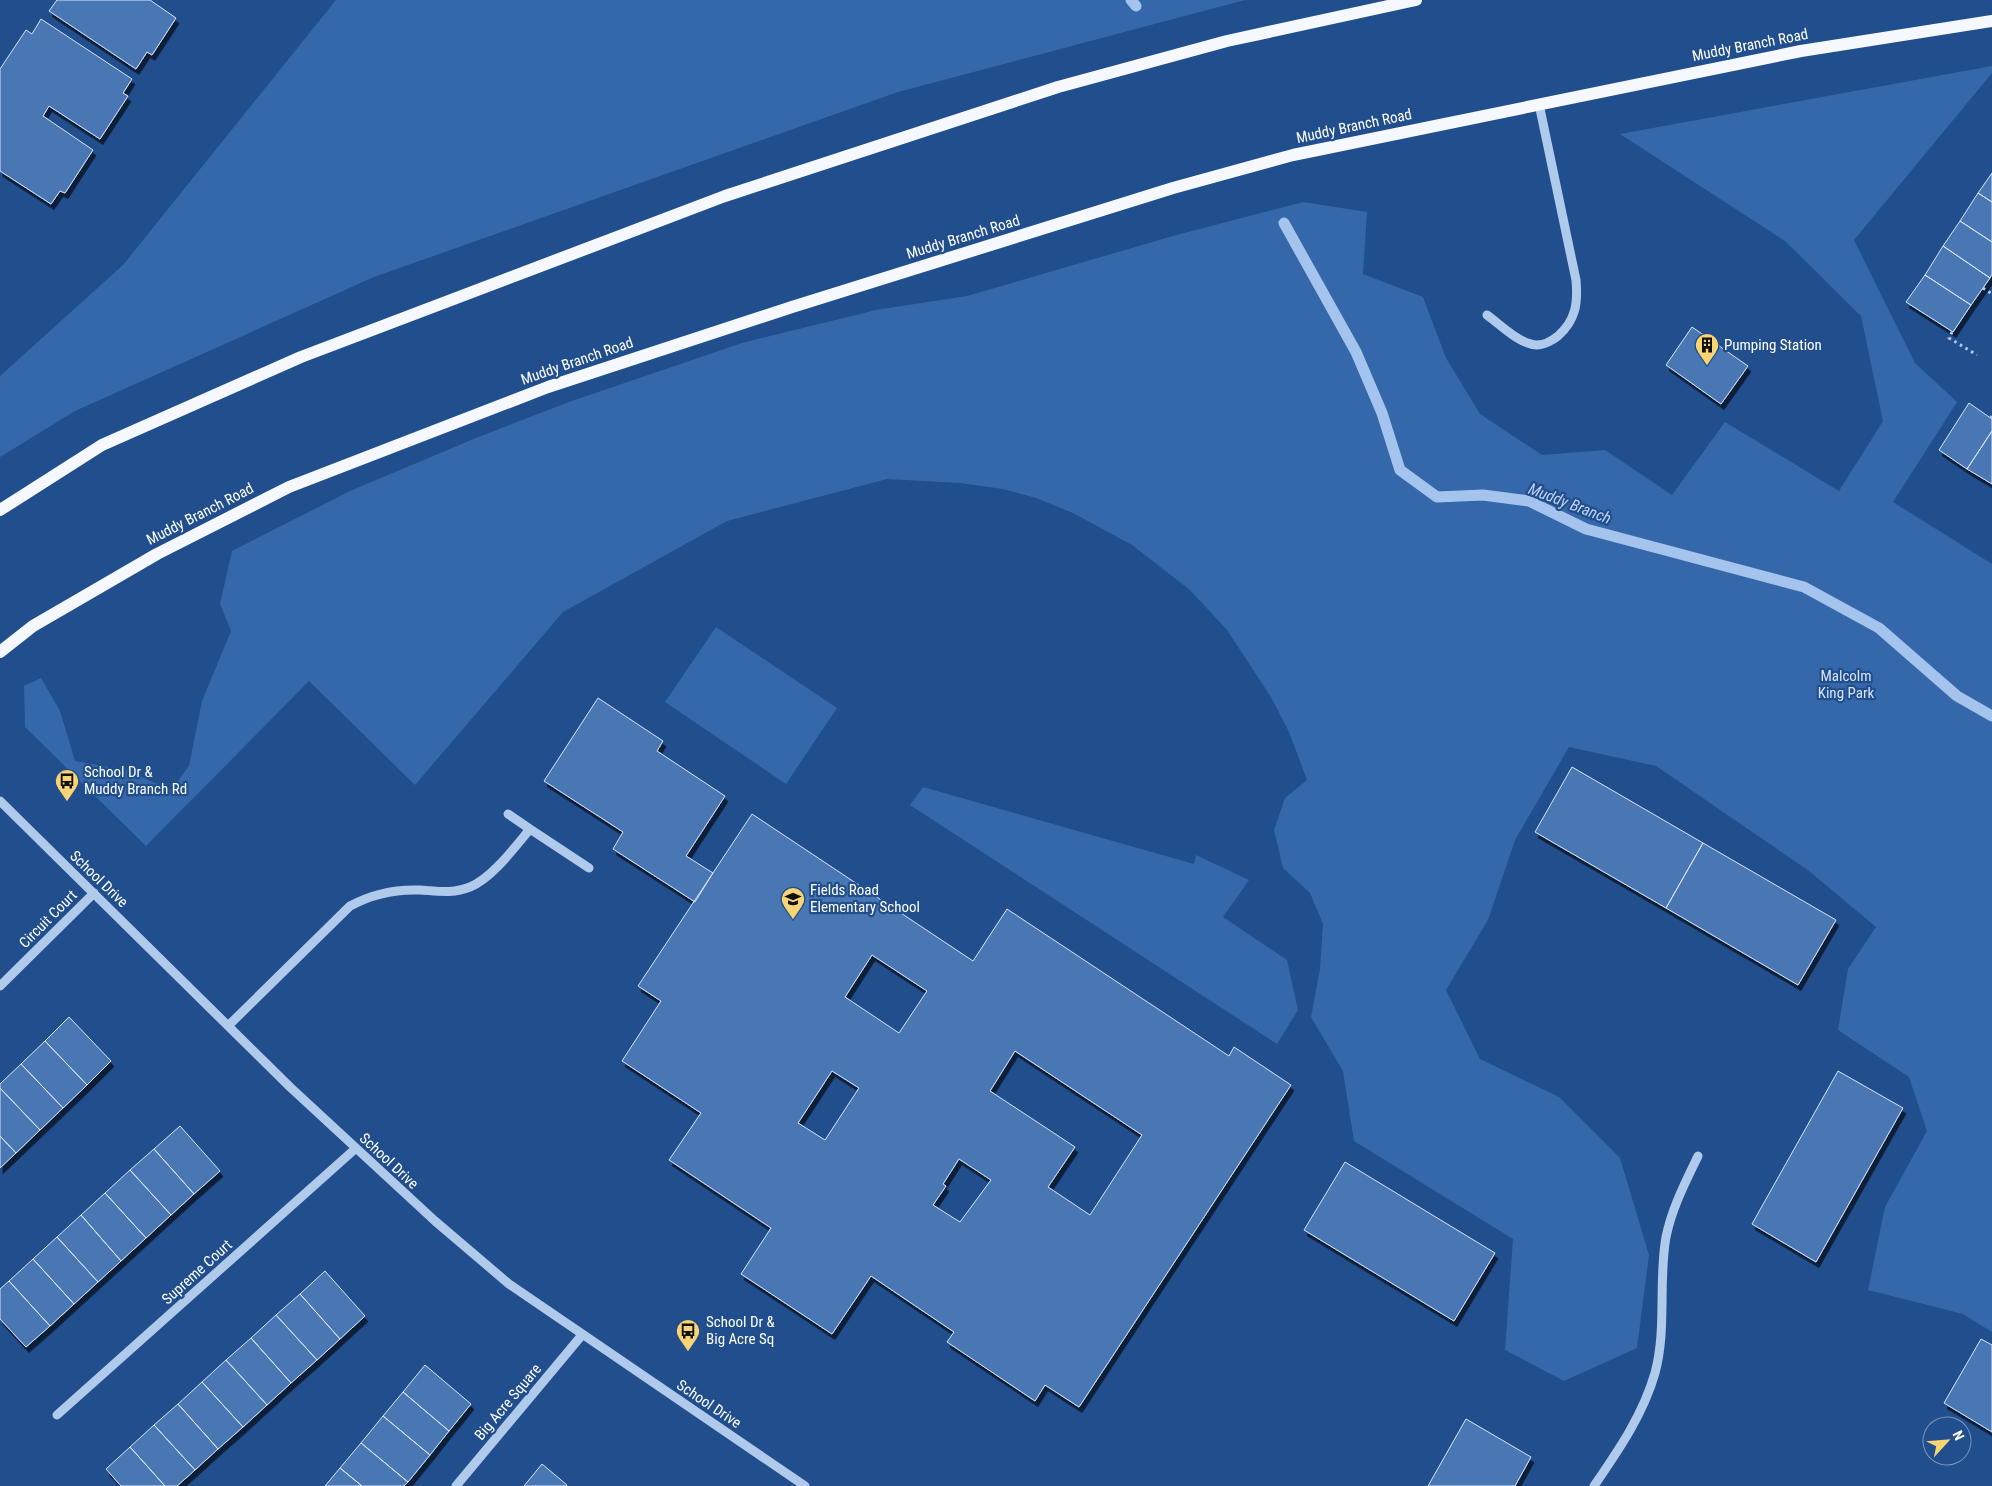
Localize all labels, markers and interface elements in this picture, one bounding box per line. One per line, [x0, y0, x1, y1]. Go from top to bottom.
street label: Muddy Branch Road [1690, 25, 1810, 65]
street label: Muddy Branch Road [1295, 105, 1413, 147]
street label: Muddy Branch Road [904, 211, 1022, 263]
building icon: Pumping Station [1694, 332, 1720, 366]
street label: Muddy Branch Road [518, 333, 636, 389]
place label: Pumping Station [1724, 336, 1822, 354]
street label: Muddy Branch Road [143, 479, 257, 549]
water label: Muddy Branch [1526, 479, 1614, 528]
park label: Malcolm King Park [1818, 667, 1874, 702]
place label: School Dr & Muddy Branch Rd [84, 763, 187, 798]
bus stop icon: School Dr & Muddy Branch Rd [54, 768, 80, 802]
street label: School Drive [66, 847, 132, 911]
place label: Fields Road Elementary School [810, 881, 920, 916]
street label: Circuit Court [15, 886, 81, 952]
school or university icon: Fields Road Elementary School [780, 886, 806, 920]
street label: School Drive [356, 1129, 422, 1193]
street label: Supreme Court [158, 1236, 236, 1308]
place label: School Dr & Big Acre Sq [706, 1313, 775, 1348]
bus stop icon: School Dr & Big Acre Sq [675, 1318, 701, 1352]
street label: Big Acre Square [471, 1360, 545, 1444]
street label: School Drive [673, 1376, 745, 1432]
north arrow [1922, 1416, 1972, 1466]
text: N [1950, 1428, 1968, 1443]

